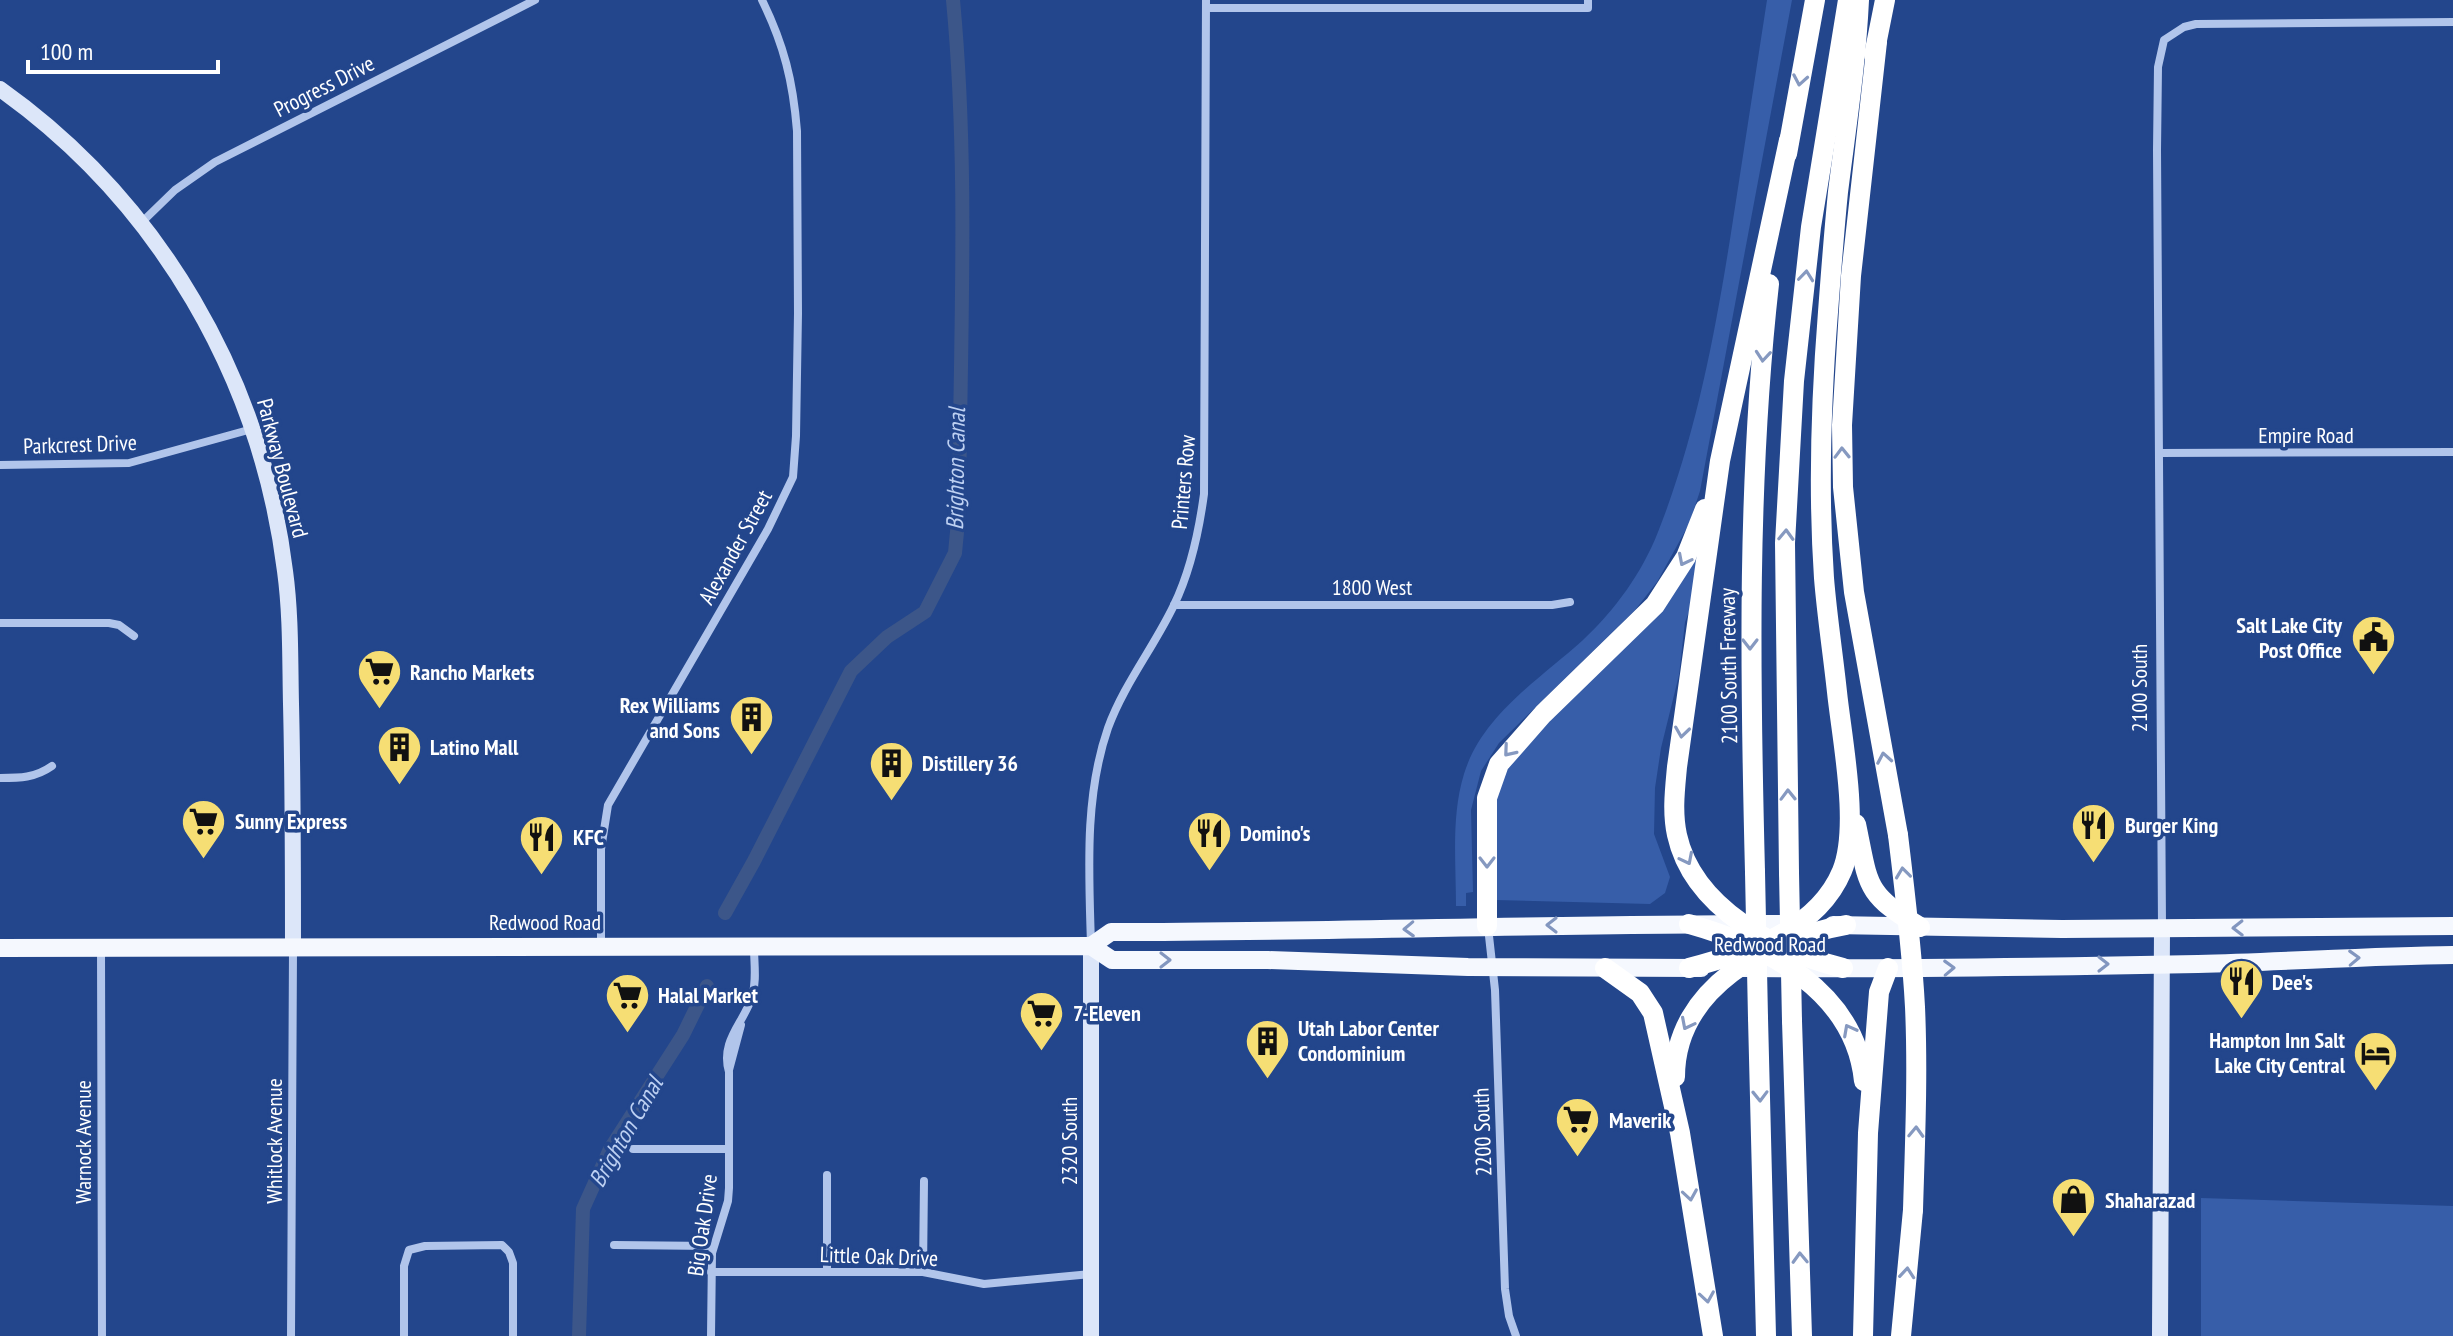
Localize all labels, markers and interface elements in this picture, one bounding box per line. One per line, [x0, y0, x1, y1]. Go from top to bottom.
scale bar [28, 24, 218, 74]
text: 100 m [40, 36, 93, 67]
street label: Progress Drive [269, 49, 379, 123]
one-way arrow [1792, 73, 1809, 87]
one-way arrow [1797, 269, 1814, 282]
one-way arrow [1754, 350, 1771, 363]
street label: Parkway Boulevard [251, 395, 315, 541]
water label: Brighton Canal [939, 405, 972, 530]
street label: Empire Road [2258, 421, 2354, 449]
street label: Parkcrest Drive [23, 428, 137, 460]
street label: Printers Row [1165, 434, 1201, 530]
one-way arrow [1834, 446, 1851, 459]
street label: Alexander Street [692, 485, 778, 609]
one-way arrow [1777, 528, 1794, 541]
one-way arrow [1678, 551, 1693, 566]
street label: 1800 West [1332, 573, 1412, 601]
street label: 2100 South Freeway [1713, 587, 1743, 744]
place label: Salt Lake City Post Office [2236, 611, 2343, 664]
public building icon: Salt Lake City Post Office [2349, 614, 2397, 677]
one-way arrow [1741, 638, 1759, 651]
street label: 2100 South [2125, 644, 2153, 732]
supermarket icon: Rancho Markets [355, 648, 403, 711]
place label: Rancho Markets [410, 658, 535, 686]
place label: Rex Williams and Sons [620, 691, 720, 744]
building icon: Rex Williams and Sons [727, 694, 775, 757]
building icon: Latino Mall [375, 723, 423, 786]
one-way arrow [1674, 725, 1691, 739]
place label: Latino Mall [430, 733, 519, 761]
building icon: Distillery 36 [867, 739, 915, 802]
one-way arrow [1504, 742, 1519, 756]
place label: Distillery 36 [922, 749, 1018, 777]
one-way arrow [1877, 751, 1894, 765]
one-way arrow [1779, 788, 1797, 801]
supermarket icon: Sunny Express [180, 797, 228, 860]
restaurant icon: Burger King [2070, 801, 2118, 864]
place label: Sunny Express [235, 807, 347, 835]
restaurant icon: Domino's [1185, 809, 1233, 872]
place label: Burger King [2125, 811, 2218, 839]
restaurant icon: KFC [518, 813, 566, 876]
place label: Domino's [1240, 819, 1311, 847]
place label: KFC [573, 823, 604, 851]
one-way arrow [1677, 851, 1692, 866]
one-way arrow [1478, 856, 1496, 869]
one-way arrow [1894, 866, 1911, 879]
street label: Redwood Road [489, 908, 601, 936]
one-way arrow [1545, 916, 1558, 934]
one-way arrow [2231, 919, 2244, 936]
one-way arrow [1402, 920, 1415, 937]
street label: Redwood Road [1714, 930, 1826, 958]
one-way arrow [2348, 949, 2361, 966]
one-way arrow [1159, 951, 1172, 969]
one-way arrow [2097, 955, 2110, 973]
restaurant icon: Dee's [2217, 958, 2265, 1021]
one-way arrow [1943, 959, 1956, 976]
place label: Dee's [2272, 968, 2313, 996]
supermarket icon: Halal Market [603, 971, 651, 1034]
place label: Halal Market [658, 981, 759, 1009]
supermarket icon: 7-Eleven [1018, 989, 1066, 1052]
place label: 7-Eleven [1073, 999, 1141, 1027]
place label: Utah Labor Center Condominium [1298, 1014, 1439, 1067]
one-way arrow [1681, 1015, 1696, 1030]
building icon: Utah Labor Center Condominium [1243, 1017, 1291, 1080]
one-way arrow [1843, 1024, 1858, 1039]
place label: Hampton Inn Salt Lake City Central [2209, 1026, 2346, 1079]
hotel icon: Hampton Inn Salt Lake City Central [2352, 1029, 2400, 1092]
water label: Brighton Canal [582, 1069, 671, 1193]
street label: Whitlock Avenue [260, 1078, 288, 1204]
street label: Warnock Avenue [69, 1080, 97, 1204]
street label: 2200 South [1466, 1087, 1498, 1177]
one-way arrow [1751, 1090, 1768, 1103]
supermarket icon: Maverik [1554, 1096, 1602, 1159]
street label: 2320 South [1055, 1097, 1083, 1185]
place label: Maverik [1609, 1106, 1672, 1134]
one-way arrow [1907, 1125, 1924, 1138]
street label: Big Oak Drive [681, 1172, 723, 1278]
shop icon: Shaharazad [2050, 1176, 2098, 1239]
place label: Shaharazad [2105, 1186, 2196, 1214]
one-way arrow [1681, 1189, 1698, 1202]
street label: Little Oak Drive [819, 1240, 939, 1272]
one-way arrow [1791, 1251, 1808, 1264]
one-way arrow [1898, 1266, 1915, 1279]
one-way arrow [1698, 1290, 1715, 1304]

